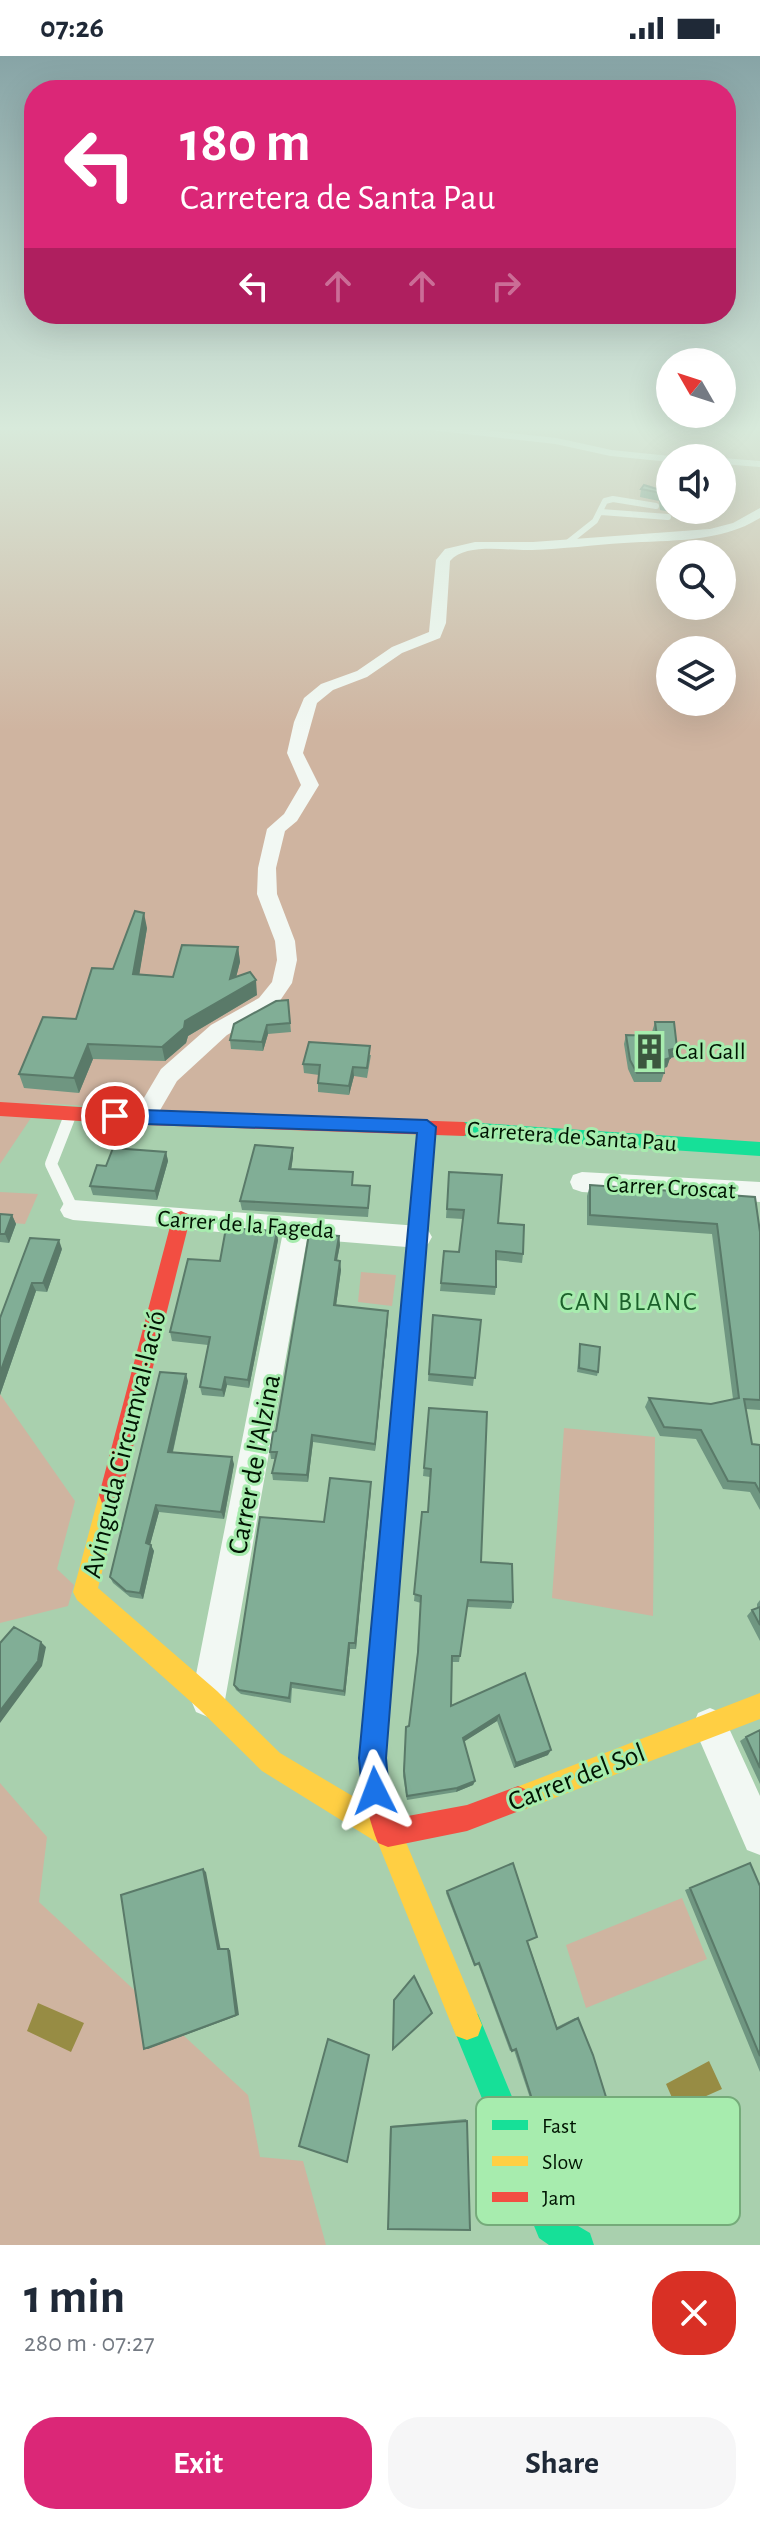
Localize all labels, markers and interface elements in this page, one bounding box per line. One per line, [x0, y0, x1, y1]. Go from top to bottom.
text: 07:26 [40, 13, 104, 43]
icon: left [48, 112, 152, 216]
text: 180 m [180, 115, 311, 171]
text: Carretera de Santa Pau [180, 180, 495, 216]
icon: left [232, 264, 276, 308]
icon: ahead [316, 264, 360, 308]
icon: ahead [400, 264, 444, 308]
icon: right [484, 264, 528, 308]
north arrow [656, 348, 736, 428]
map controls [656, 348, 736, 716]
button: sound [656, 444, 736, 524]
button: search [656, 540, 736, 620]
button: layers [656, 636, 736, 716]
building icon: Cal Gall [630, 1032, 668, 1070]
place label: Cal Gall [675, 1040, 746, 1064]
pin [81, 1082, 149, 1150]
icon: arrive [93, 1094, 137, 1138]
street label: Carretera de Santa Pau [466, 1118, 678, 1156]
street label: Carrer Croscat [606, 1173, 737, 1203]
street label: Carrer de la Fageda [157, 1207, 335, 1243]
district label: CAN BLANC [559, 1289, 699, 1315]
street label: Avinguda Circumval·lació [78, 1308, 172, 1581]
street label: Carrer de l'Alzina [224, 1372, 286, 1557]
street label: Carrer del Sol [504, 1739, 649, 1817]
position arrow [333, 1749, 417, 1833]
legend [476, 2097, 740, 2225]
text: Fast [542, 2115, 576, 2137]
text: Slow [542, 2151, 583, 2173]
text: Jam [542, 2187, 576, 2209]
button: close [652, 2271, 736, 2355]
text: 1 min [24, 2274, 125, 2322]
text: 280 m · 07:27 [24, 2330, 155, 2356]
button: Exit [24, 2417, 372, 2509]
button: Share [388, 2417, 736, 2509]

